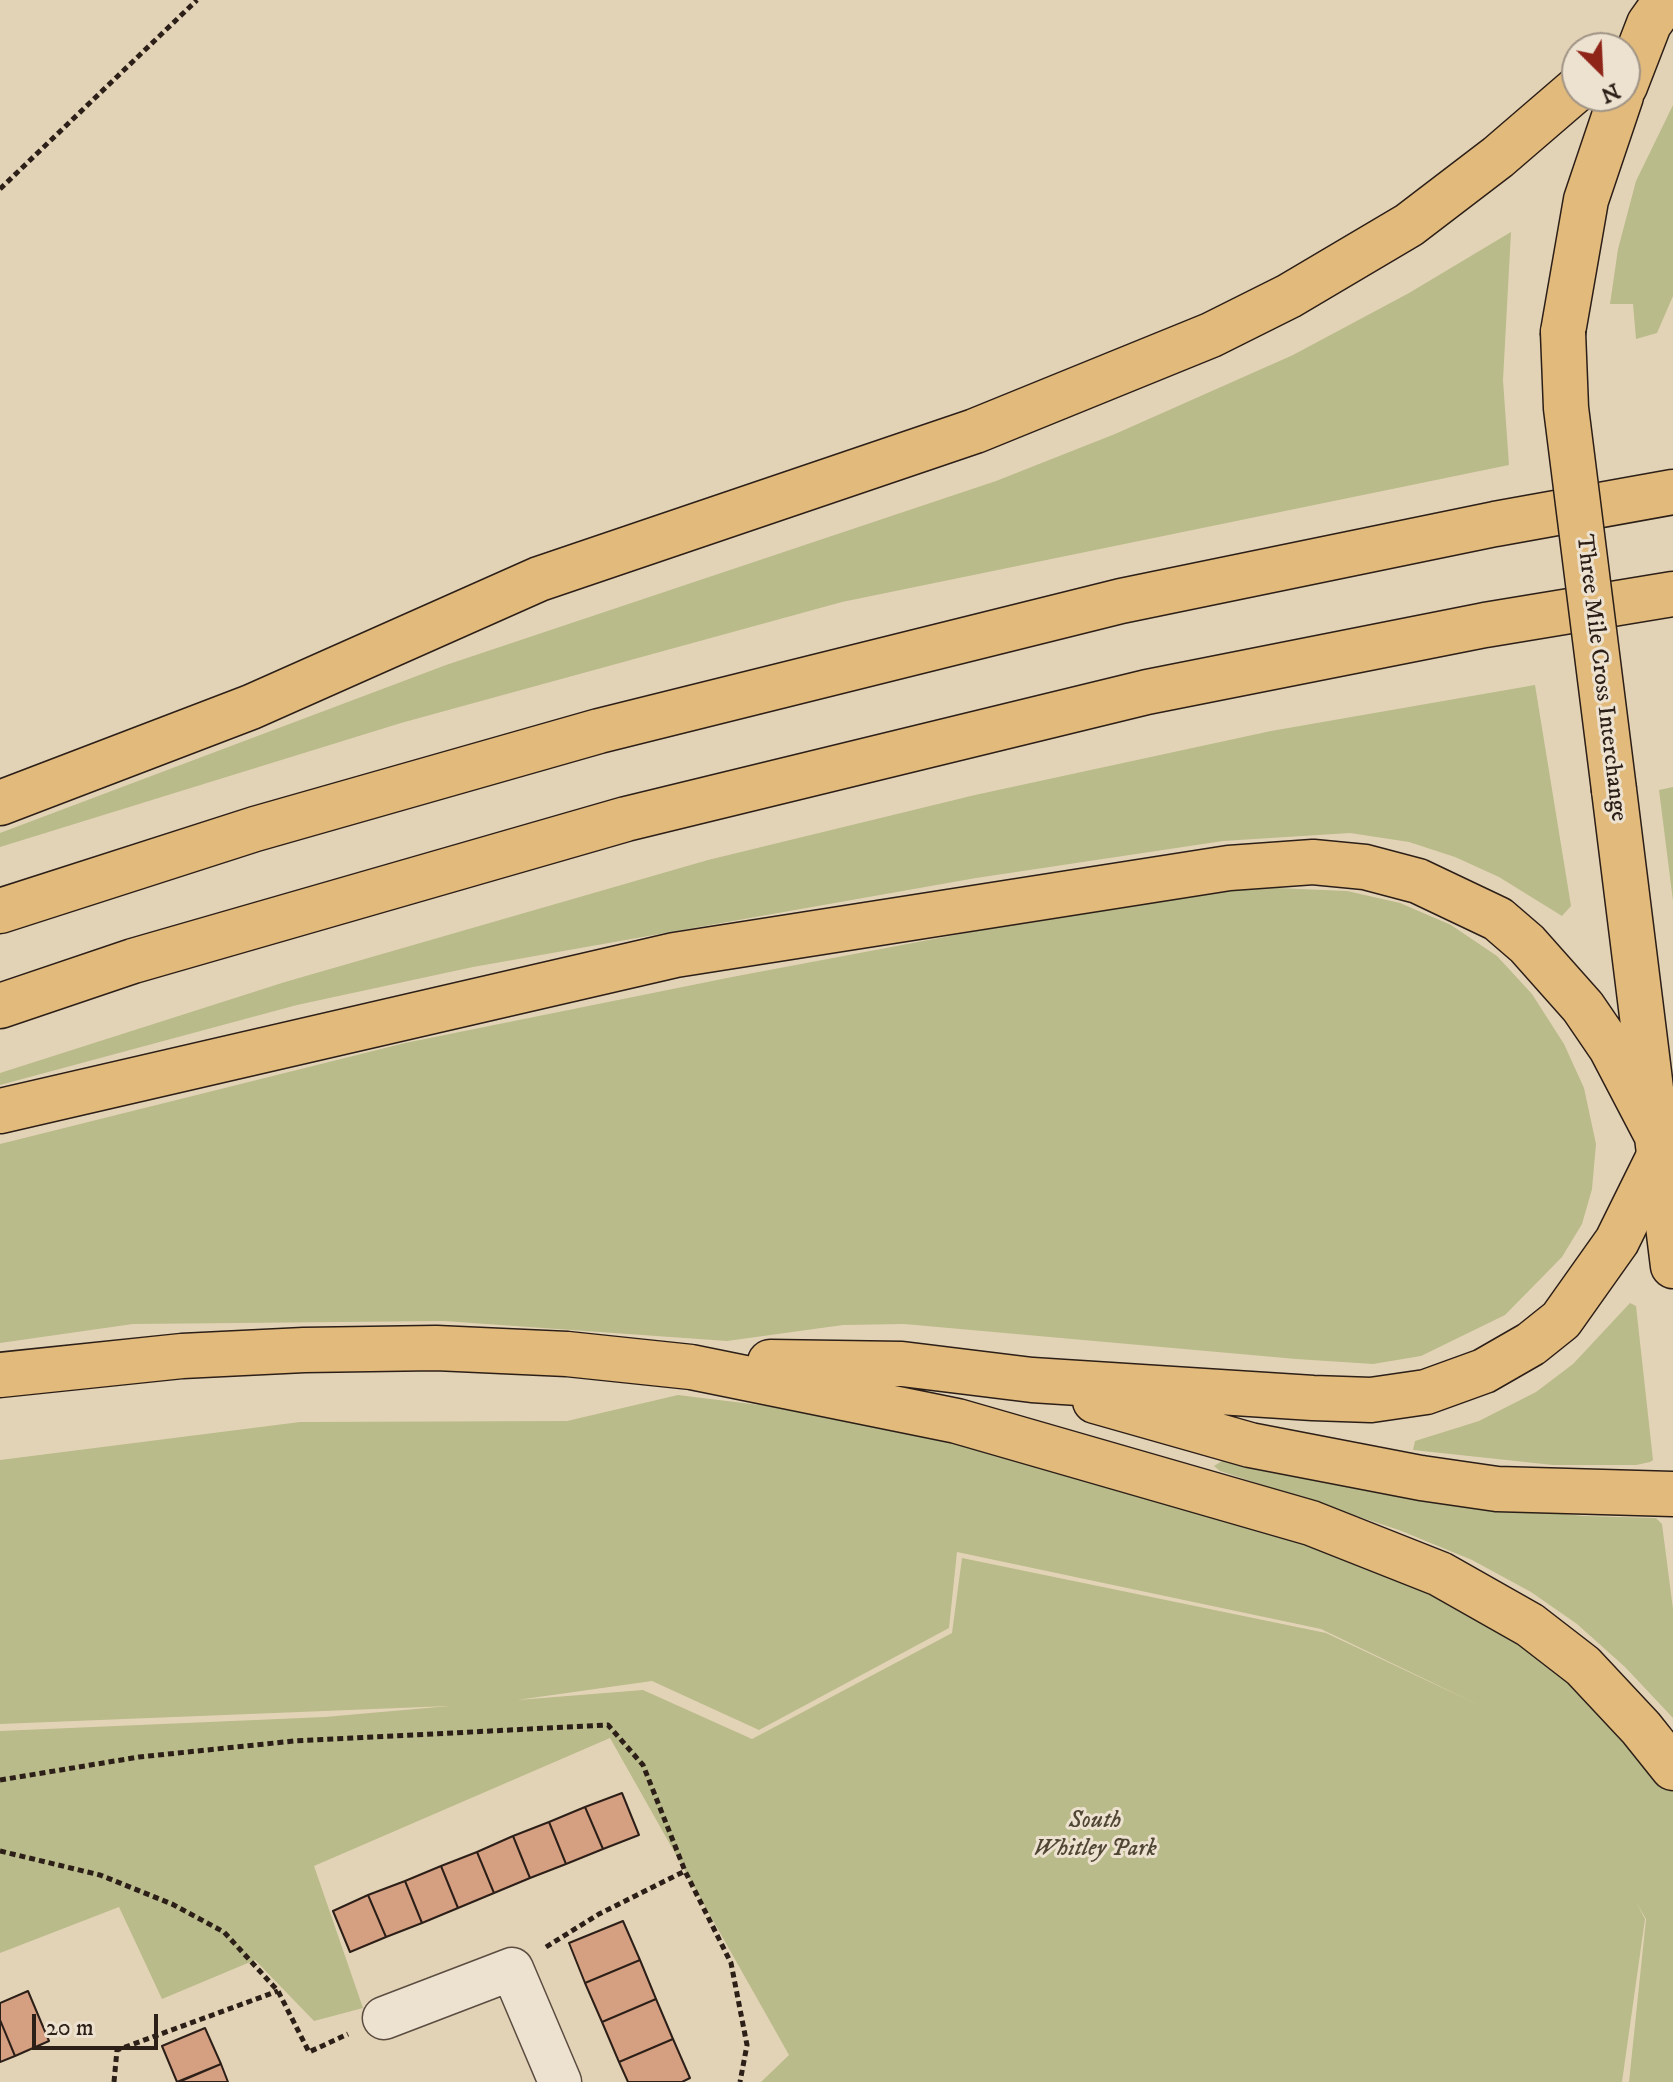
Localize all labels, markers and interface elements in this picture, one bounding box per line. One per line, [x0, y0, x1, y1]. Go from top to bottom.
north arrow [1561, 32, 1641, 112]
text: N [1596, 77, 1624, 109]
street label: Three Mile Cross Interchange [1568, 533, 1632, 823]
park label: South Whitley Park [1033, 1808, 1157, 1864]
scale bar [36, 1998, 162, 2048]
text: 20 m [46, 2013, 94, 2043]

